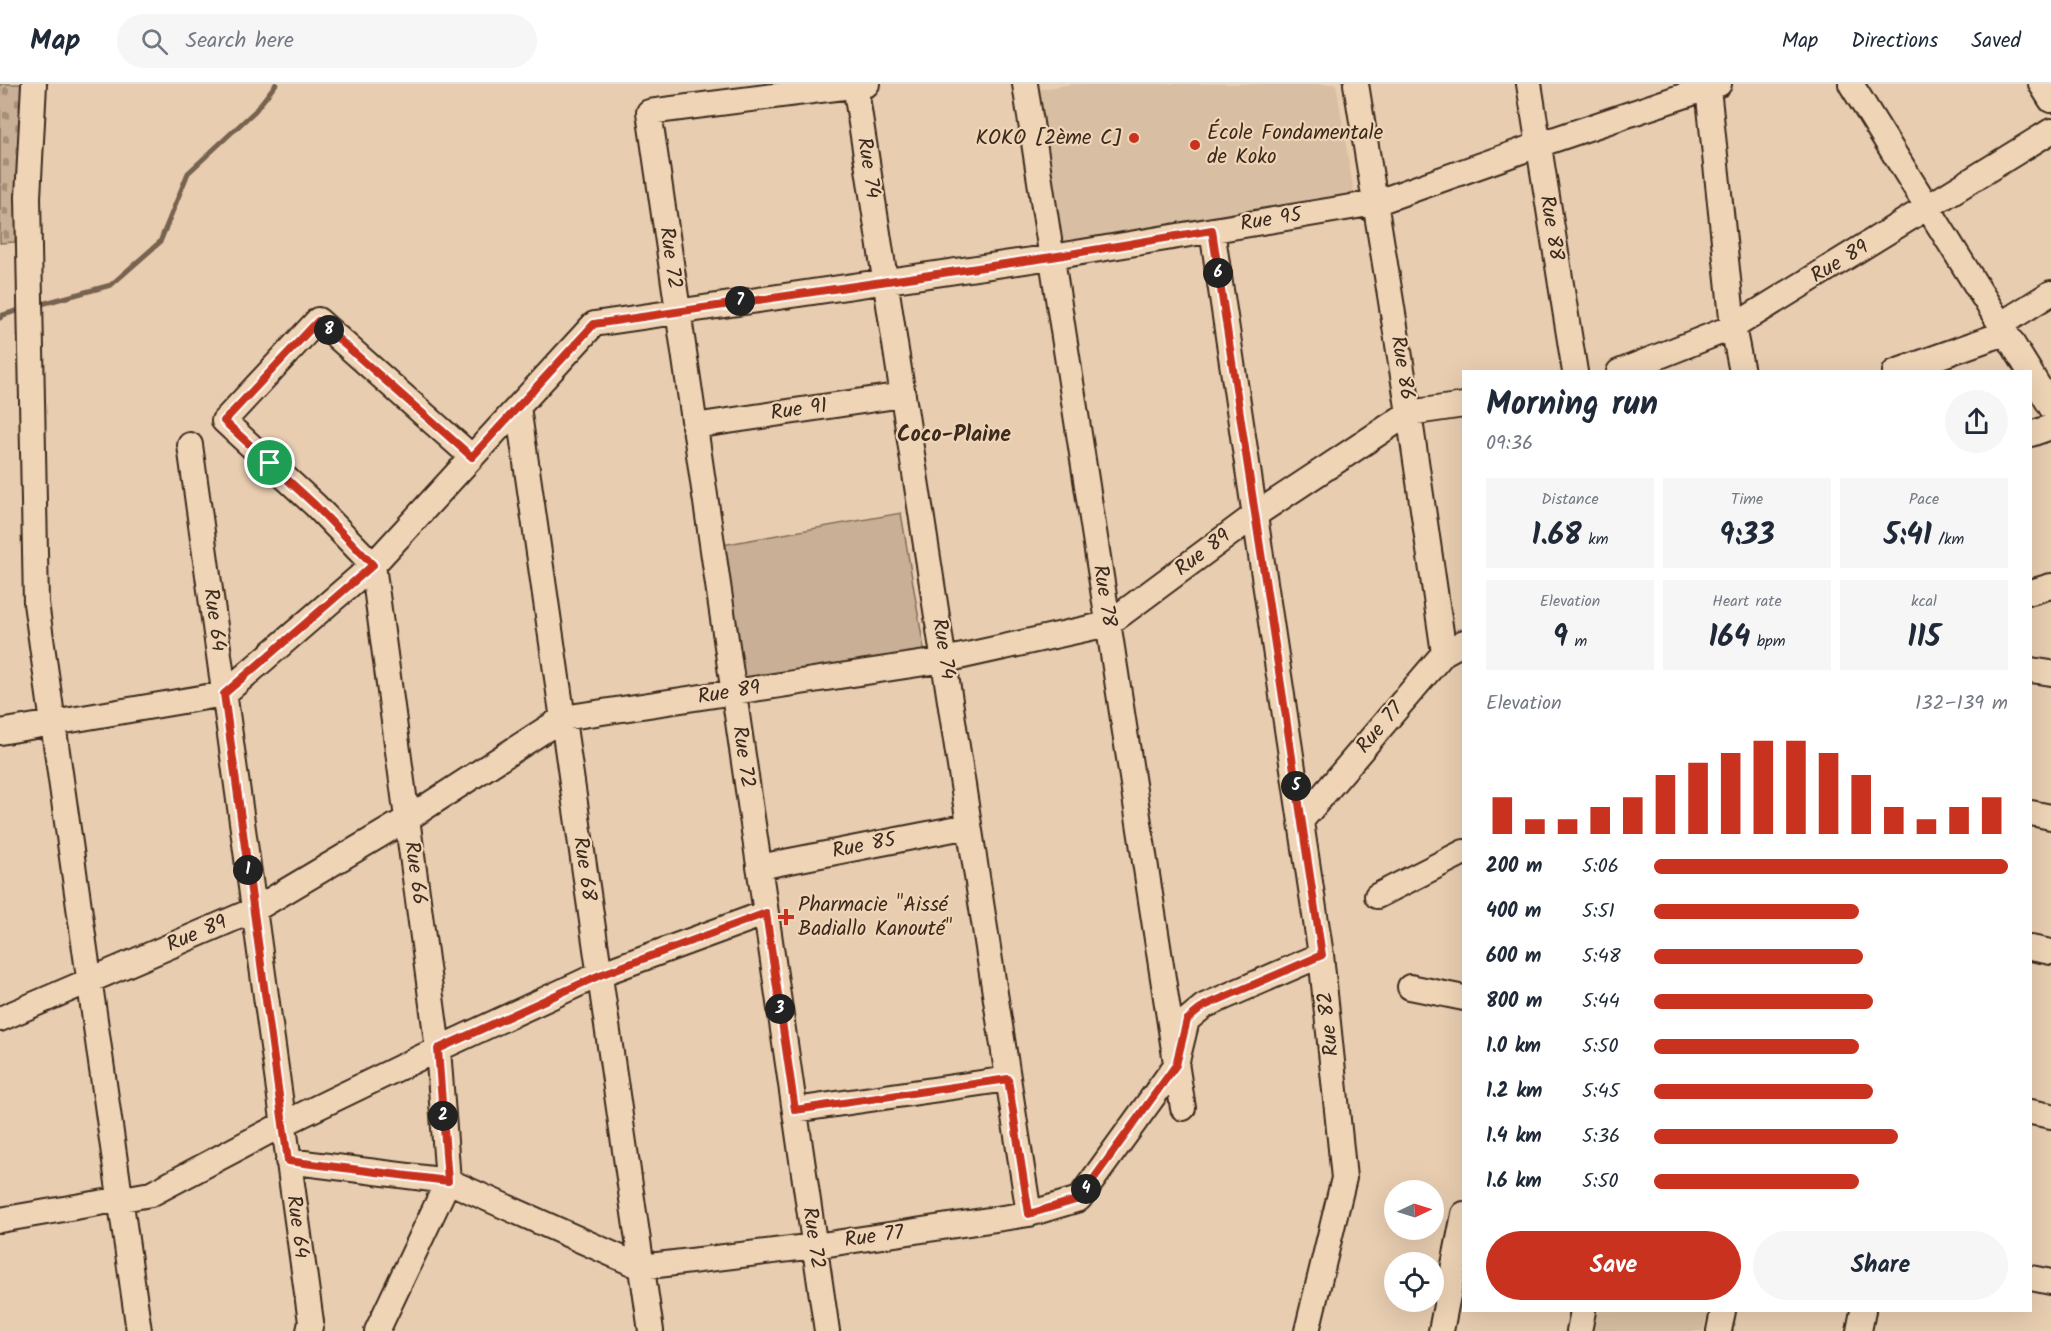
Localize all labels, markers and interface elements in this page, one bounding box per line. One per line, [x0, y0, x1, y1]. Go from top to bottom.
search box [117, 14, 537, 68]
text: Map [30, 19, 81, 64]
text: Search here [186, 24, 294, 59]
icon: search [138, 25, 171, 58]
text: Map [1782, 25, 1818, 58]
text: Directions [1851, 25, 1938, 58]
text: Saved [1971, 25, 2021, 58]
place label: École Fondamentale de Koko [1207, 117, 1384, 174]
place label: KOKO [2ème C] [975, 122, 1122, 155]
marker: KOKO [2ème C] [1127, 131, 1141, 145]
street label: Rue 74 [847, 135, 889, 201]
marker: École Fondamentale de Koko [1188, 138, 1202, 152]
street label: Rue 88 [1530, 193, 1572, 263]
street label: Rue 95 [1238, 199, 1306, 241]
street label: Rue 72 [649, 225, 691, 291]
street label: Rue 89 [1804, 232, 1876, 292]
pin: 6 [1203, 258, 1233, 288]
text: 6 [1214, 260, 1222, 285]
pin: 7 [725, 286, 755, 316]
text: 7 [736, 288, 744, 313]
pin: 8 [314, 315, 344, 345]
text: 8 [324, 317, 334, 342]
street label: Rue 86 [1381, 334, 1423, 402]
text: Morning run [1486, 379, 1658, 432]
street label: Rue 91 [768, 390, 830, 430]
button: share [1945, 390, 2008, 453]
district label: Coco-Plaine [897, 418, 1011, 453]
text: 09:36 [1486, 428, 1533, 460]
pin [244, 437, 295, 488]
icon: arrive [253, 446, 286, 479]
text: Distance [1541, 487, 1599, 512]
text: Time [1731, 487, 1763, 512]
text: Pace [1909, 487, 1939, 512]
text: 1.68 [1532, 512, 1582, 560]
text: 9:33 [1719, 512, 1775, 560]
text: 5:41 [1884, 512, 1932, 560]
street label: Rue 89 [1168, 521, 1238, 585]
text: km [1582, 527, 1608, 552]
text: /km [1932, 527, 1964, 552]
street label: Rue 78 [1083, 563, 1125, 630]
street label: Rue 64 [193, 586, 235, 654]
text: Elevation [1540, 589, 1600, 614]
text: Heart rate [1712, 589, 1782, 614]
text: kcal [1911, 589, 1937, 614]
text: 9 [1553, 614, 1568, 662]
text: 164 [1709, 614, 1750, 662]
text: 115 [1907, 614, 1941, 662]
street label: Rue 74 [922, 616, 964, 682]
text: m [1568, 629, 1587, 654]
text: bpm [1750, 629, 1785, 654]
street label: Rue 89 [695, 672, 763, 714]
text: Elevation [1486, 688, 1562, 720]
text: 132–139 m [1915, 688, 2008, 720]
street label: Rue 77 [1348, 694, 1413, 761]
street label: Rue 72 [722, 724, 764, 790]
pin: 5 [1281, 771, 1311, 801]
text: 5 [1292, 773, 1300, 798]
street label: Rue 85 [829, 823, 900, 868]
street label: Rue 68 [563, 835, 605, 904]
street label: Rue 66 [394, 839, 436, 907]
text: 200 m [1486, 851, 1542, 883]
text: 5:06 [1582, 851, 1619, 883]
pin: 1 [233, 855, 263, 885]
text: 1 [246, 857, 250, 882]
place label: Pharmacie "Aissé Badiallo Kanouté" [798, 889, 952, 946]
text: 400 m [1486, 896, 1542, 928]
text: 5:51 [1582, 896, 1615, 928]
street label: Rue 89 [161, 906, 233, 962]
marker: Pharmacie "Aissé Badiallo Kanouté" [779, 910, 793, 924]
text: 600 m [1486, 941, 1541, 973]
text: 5:48 [1582, 941, 1621, 973]
text: 800 m [1486, 986, 1542, 1018]
text: 5:44 [1582, 986, 1620, 1018]
street label: Rue 82 [1309, 990, 1349, 1058]
pin: 3 [765, 994, 795, 1024]
text: 3 [776, 996, 784, 1021]
text: 1.0 km [1486, 1031, 1541, 1063]
text: 5:50 [1582, 1031, 1618, 1063]
text: 1.2 km [1486, 1076, 1542, 1108]
text: 5:45 [1582, 1076, 1619, 1108]
pin: 2 [428, 1101, 458, 1131]
text: 2 [438, 1103, 448, 1128]
text: 1.4 km [1486, 1121, 1542, 1153]
text: 5:36 [1582, 1121, 1620, 1153]
text: 1.6 km [1486, 1166, 1542, 1198]
text: 5:50 [1582, 1166, 1618, 1198]
pin: 4 [1071, 1174, 1101, 1204]
text: 4 [1082, 1176, 1090, 1201]
north arrow [1384, 1180, 1444, 1240]
map controls [1384, 1180, 1444, 1312]
street label: Rue 64 [276, 1193, 318, 1261]
street label: Rue 72 [792, 1205, 834, 1271]
street label: Rue 77 [842, 1216, 907, 1257]
button: Save [1486, 1231, 1741, 1300]
button: Share [1753, 1231, 2008, 1300]
button: locate [1384, 1252, 1444, 1312]

